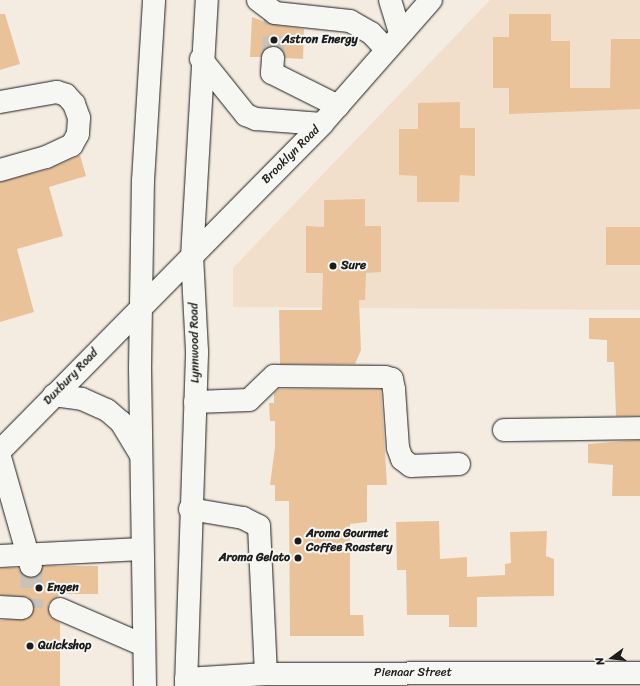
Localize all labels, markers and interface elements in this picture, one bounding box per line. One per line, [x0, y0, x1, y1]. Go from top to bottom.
place label: Astron Energy [282, 33, 358, 47]
marker: Astron Energy [269, 35, 279, 45]
street label: Brooklyn Road [259, 123, 323, 187]
place label: Sure [341, 259, 366, 273]
marker: Sure [328, 261, 338, 271]
street label: Lynnwood Road [187, 303, 203, 383]
street label: Duxbury Road [41, 346, 101, 408]
place label: Aroma Gourmet Coffee Roastery [306, 527, 392, 555]
marker: Aroma Gourmet Coffee Roastery [293, 536, 303, 546]
place label: Aroma Gelato [218, 551, 290, 565]
marker: Aroma Gelato [293, 553, 303, 563]
place label: Engen [47, 581, 79, 595]
marker: Engen [34, 583, 44, 593]
north arrow [592, 638, 632, 678]
place label: Quickshop [38, 639, 91, 653]
marker: Quickshop [25, 641, 35, 651]
text: N [590, 655, 610, 667]
street label: Pienaar Street [374, 666, 452, 680]

